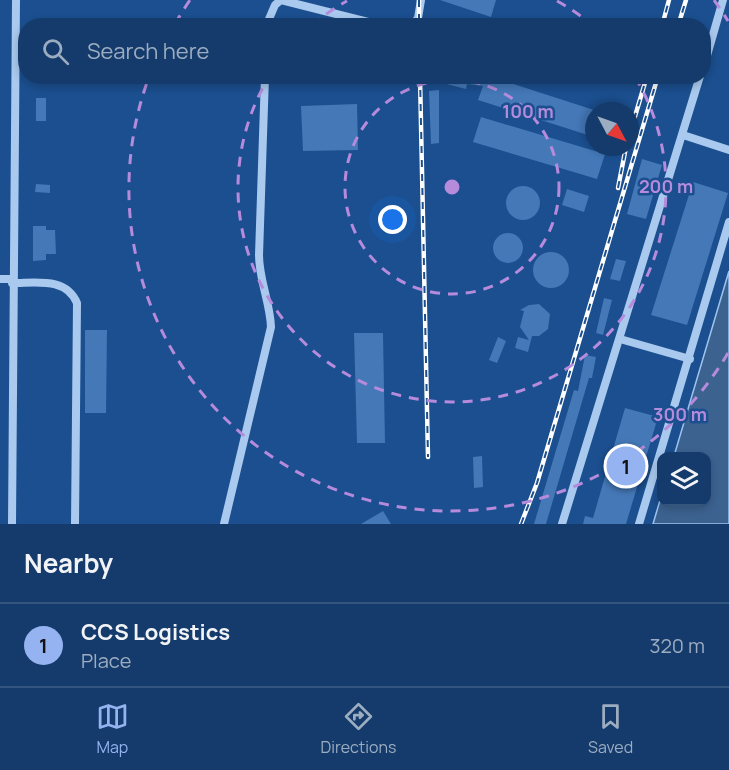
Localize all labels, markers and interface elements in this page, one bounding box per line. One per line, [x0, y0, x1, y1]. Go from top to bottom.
search box [18, 18, 711, 84]
icon: search [39, 35, 72, 68]
text: Search here [87, 36, 209, 66]
text: 100 m [502, 99, 554, 123]
north arrow [585, 102, 639, 156]
text: 200 m [639, 174, 693, 198]
centre of rings [442, 177, 462, 197]
your location [378, 205, 407, 234]
text: 300 m [653, 402, 707, 426]
pin: 1 [606, 444, 646, 488]
map controls [657, 452, 711, 506]
button: layers [657, 452, 711, 506]
text: Nearby [24, 545, 113, 581]
text: CCS Logistics [81, 617, 230, 647]
text: 1 [39, 632, 48, 659]
text: 320 m [649, 632, 705, 659]
text: Place [81, 647, 131, 674]
tab: Map [96, 700, 129, 758]
tab: Directions [321, 700, 396, 758]
tab: Saved [588, 700, 633, 758]

